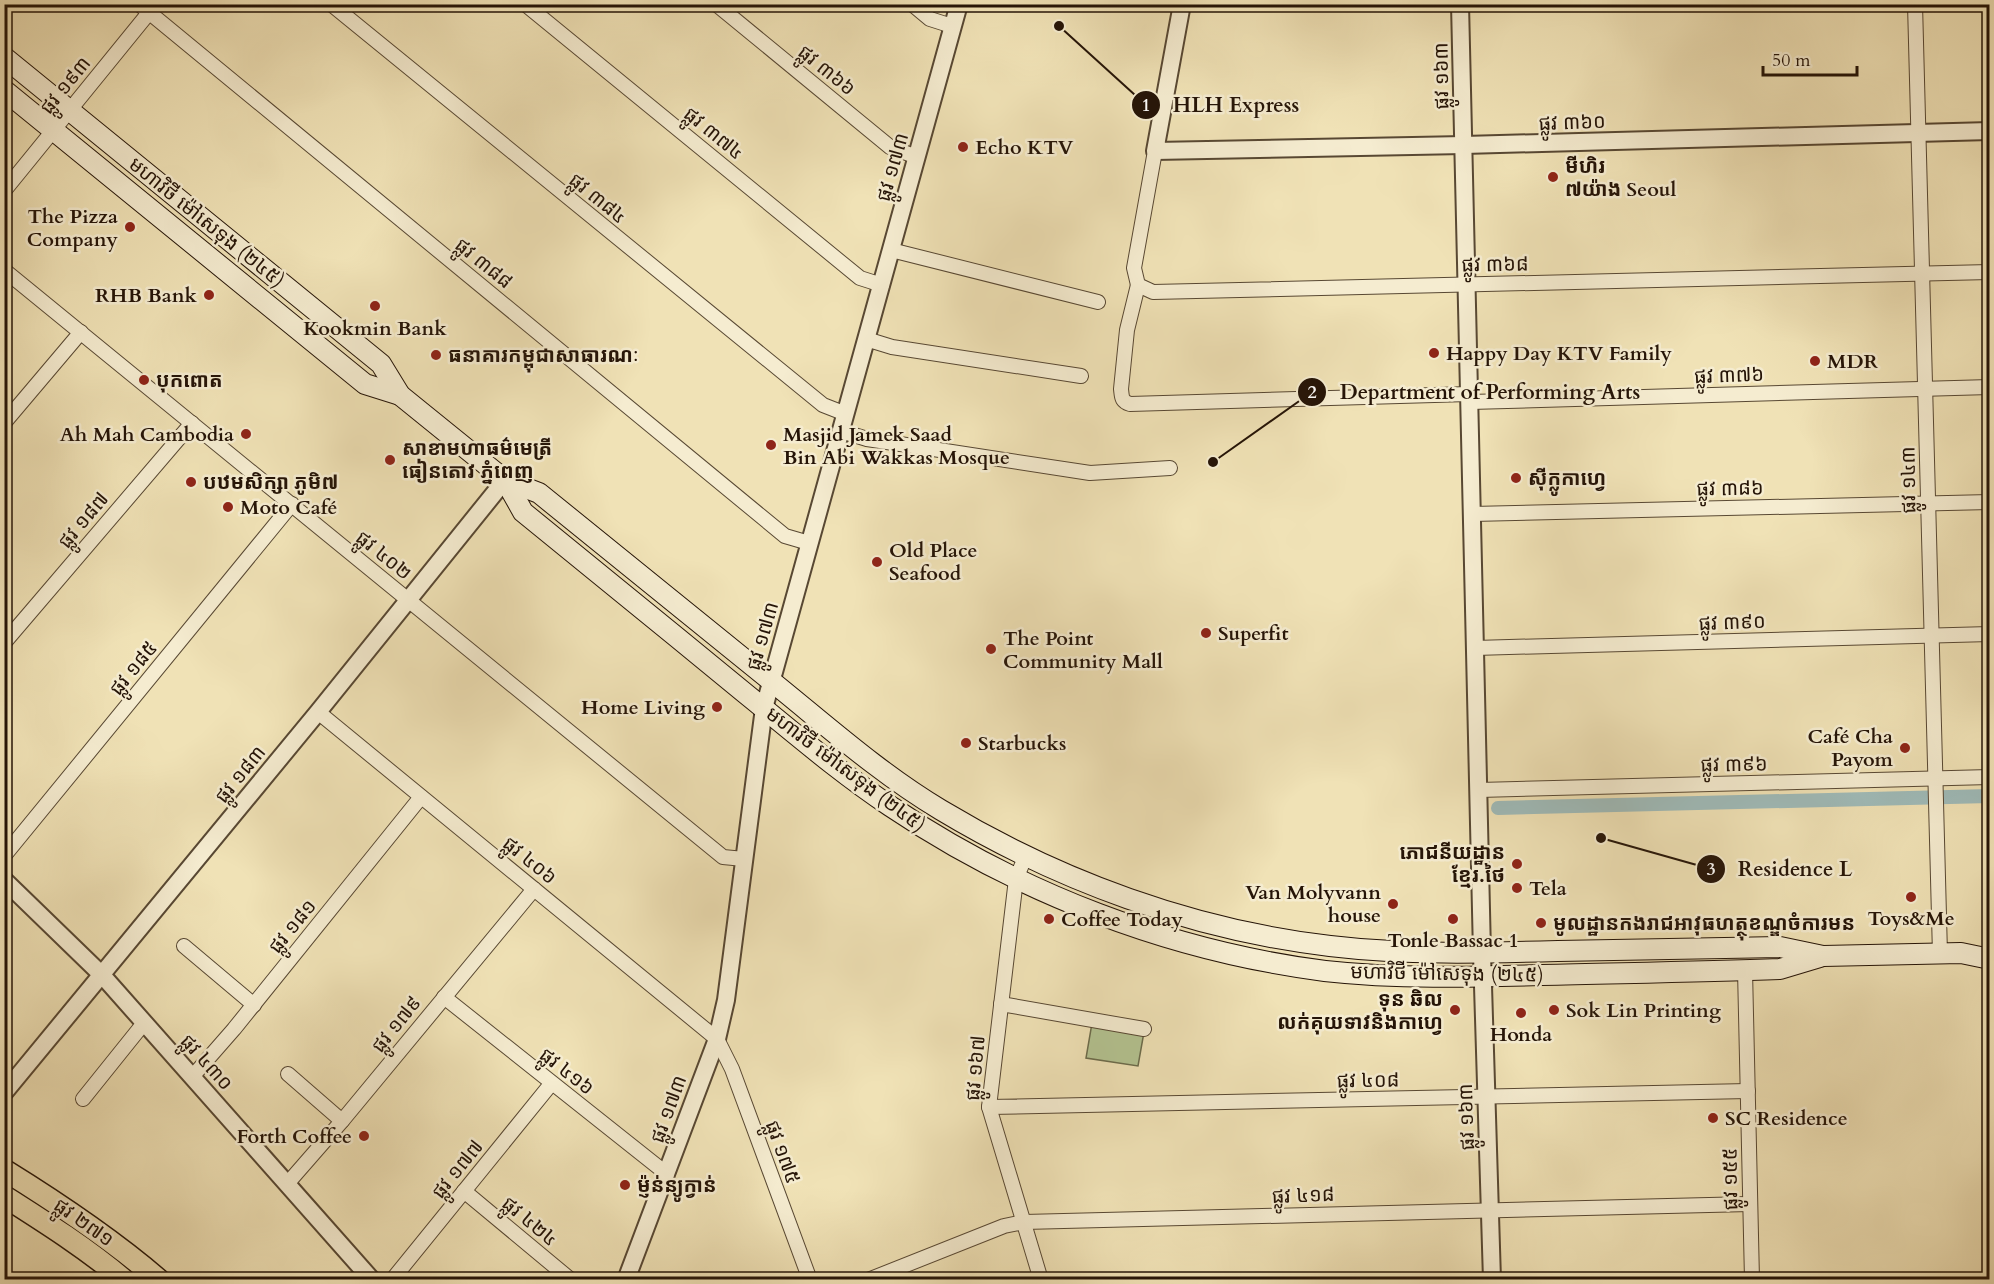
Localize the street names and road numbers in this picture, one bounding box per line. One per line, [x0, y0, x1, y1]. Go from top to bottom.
street label: ផ្លូវ ៣៦៦ [789, 39, 861, 106]
street label: ផ្លូវ ១៦៣ [1427, 42, 1461, 110]
street label: ផ្លូវ ១៩៣ [34, 51, 101, 123]
street label: ផ្លូវ ៣៧៤ [675, 101, 749, 170]
street label: ផ្លូវ ៣៦០ [1538, 108, 1606, 142]
street label: ផ្លូវ ១៧៣ [870, 130, 920, 206]
street label: មហាវិថី ម៉ៅសេទុង (២៤៥) [123, 151, 290, 294]
street label: ផ្លូវ ៣៨៤ [560, 167, 632, 234]
street label: ផ្លូវ ៣៨៨ [446, 232, 518, 299]
street label: ផ្លូវ ៣៦៨ [1461, 250, 1529, 284]
street label: ផ្លូវ ៣៧៦ [1693, 361, 1765, 395]
street label: ផ្លូវ ១៤៣ [1894, 446, 1928, 514]
street label: ផ្លូវ ៣៨៦ [1696, 474, 1764, 508]
street label: ផ្លូវ ១៨៧ [52, 487, 119, 557]
street label: ផ្លូវ ៤០២ [347, 524, 417, 590]
street label: ផ្លូវ ១៧៣ [740, 599, 790, 675]
street label: ផ្លូវ ៣៩០ [1698, 608, 1766, 642]
street label: ផ្លូវ ១៨៥ [103, 635, 167, 704]
street label: មហាវិថី ម៉ៅសេទុង (២៤៥) [760, 700, 931, 838]
street label: ផ្លូវ ១៨៣ [209, 740, 276, 812]
street label: ផ្លូវ ៣៩៦ [1700, 750, 1768, 784]
street label: ផ្លូវ ៤០៦ [494, 830, 563, 894]
street label: ផ្លូវ ១៨១ [262, 893, 326, 962]
street label: មហាវិថី ម៉ៅសេទុង (២៤៥) [1350, 958, 1544, 989]
street label: ផ្លូវ ១៧៩ [365, 990, 431, 1061]
street label: ផ្លូវ ៤៣០ [170, 1028, 239, 1100]
street label: ផ្លូវ ១៦៧ [959, 1034, 997, 1102]
street label: ផ្លូវ ៤១៦ [531, 1041, 600, 1105]
street label: ផ្លូវ ៤០៨ [1336, 1066, 1400, 1099]
street label: ផ្លូវ ១៧៣ [644, 1072, 698, 1148]
street label: ផ្លូវ ១៦៣ [1452, 1083, 1486, 1151]
street label: ផ្លូវ ១៧៥ [754, 1117, 806, 1189]
street label: ផ្លូវ ១៧៧ [425, 1134, 493, 1208]
street label: ផ្លូវ ១៥៥ [1716, 1147, 1749, 1211]
street label: ផ្លូវ ៤១៨ [1271, 1181, 1335, 1215]
street label: ផ្លូវ ៤២៤ [493, 1190, 563, 1256]
street label: ផ្លូវ ២៧១ [45, 1192, 119, 1257]

